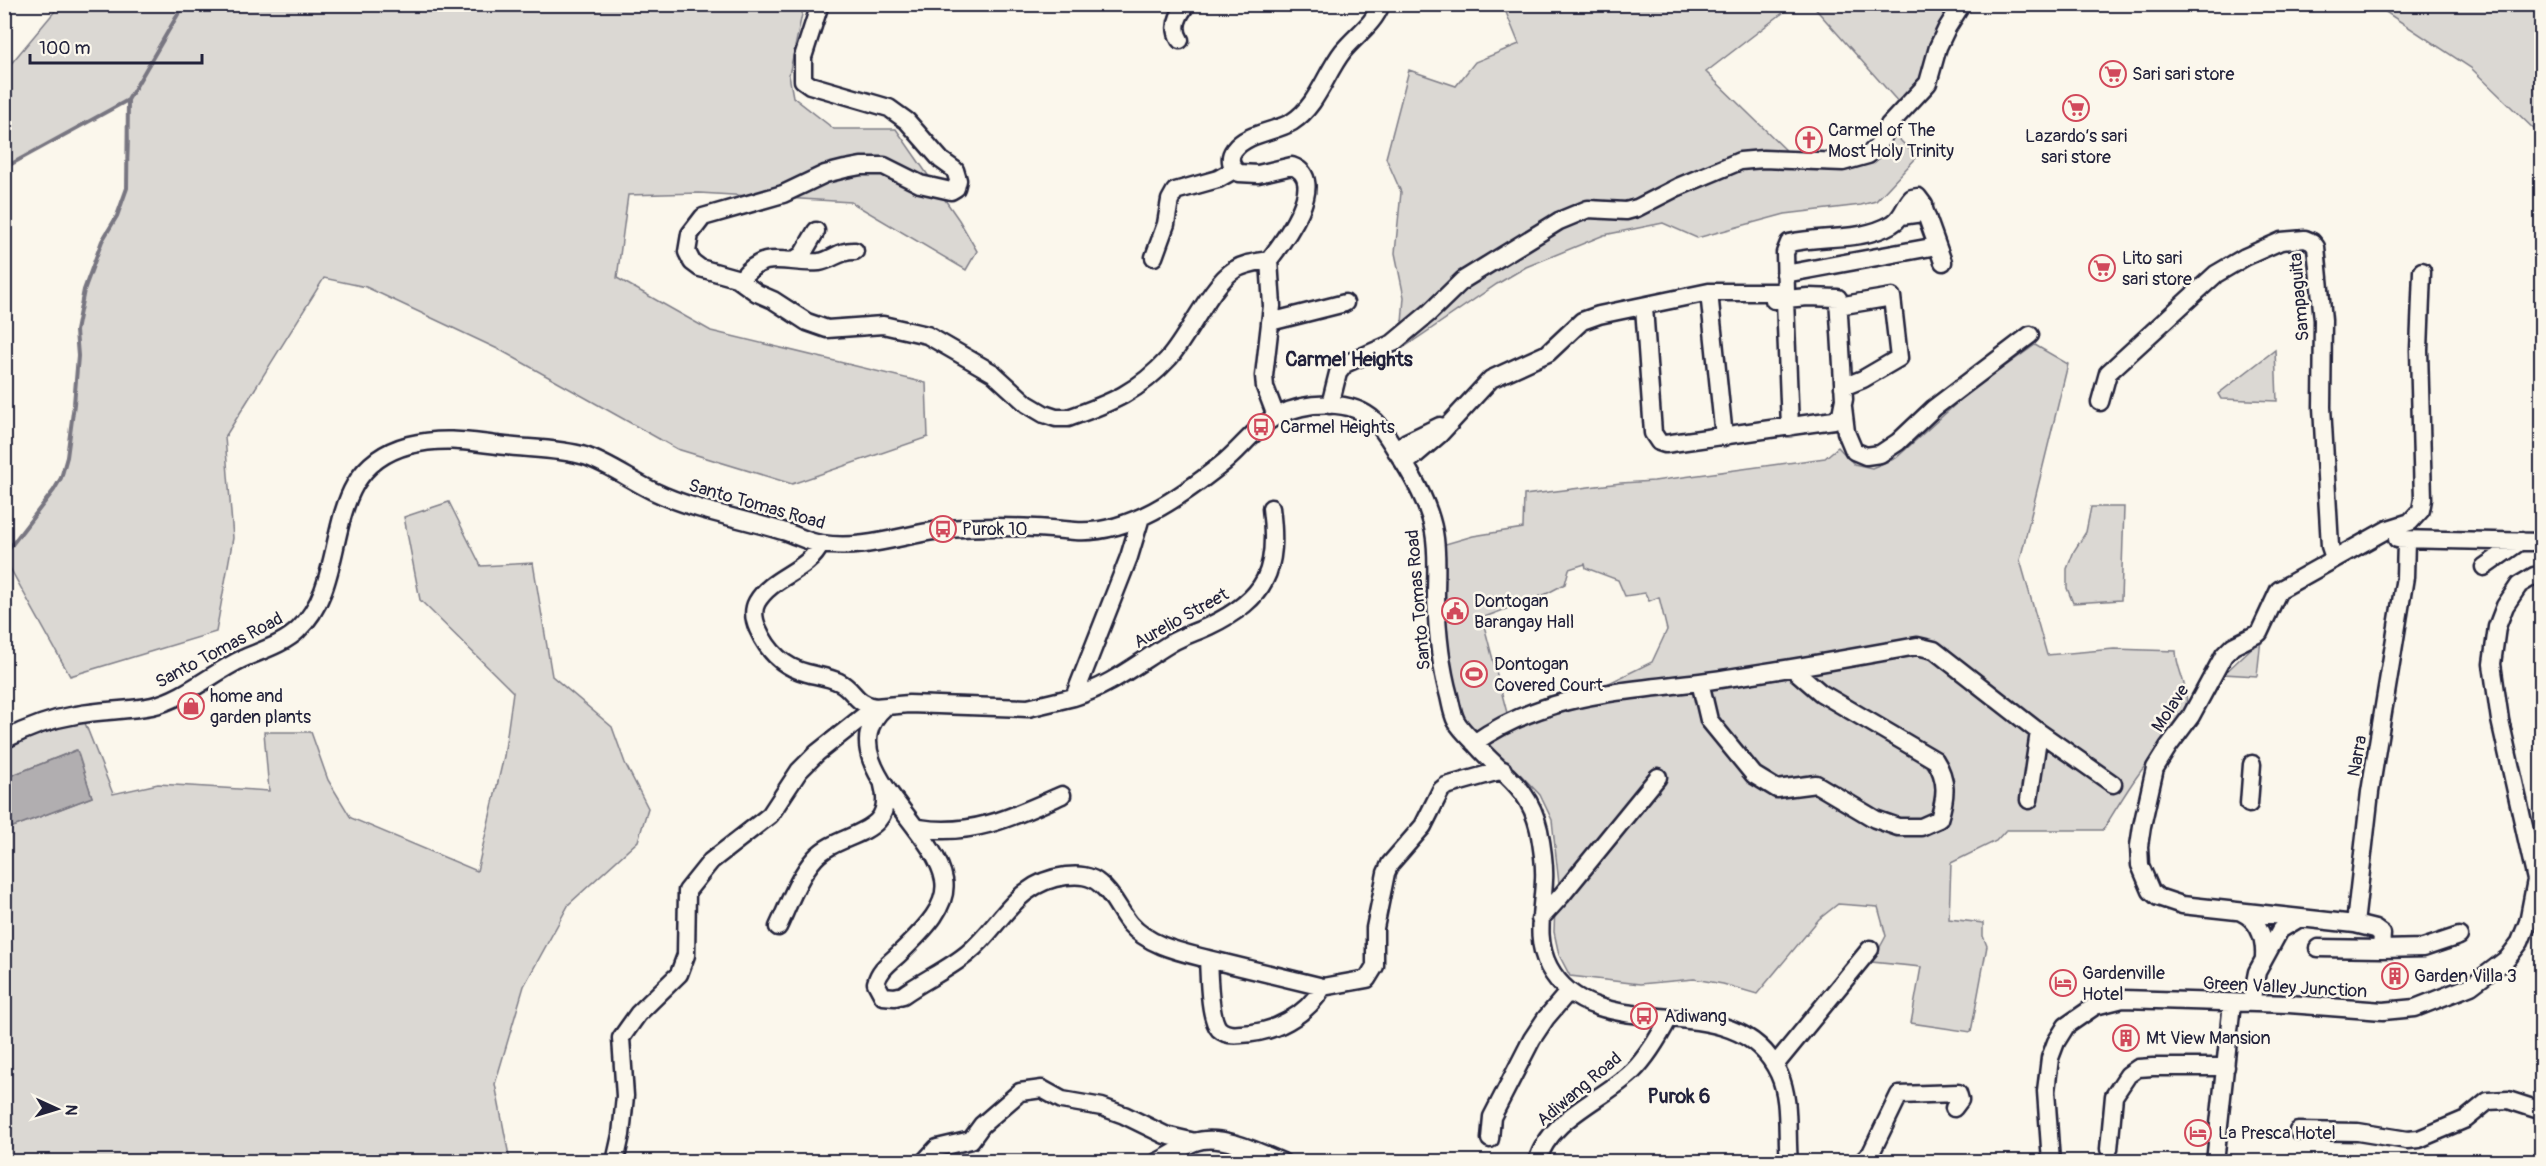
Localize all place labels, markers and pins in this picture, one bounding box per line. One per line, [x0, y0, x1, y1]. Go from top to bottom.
supermarket icon: Sari sari store [2098, 59, 2128, 89]
place label: Sari sari store [2132, 63, 2234, 86]
supermarket icon: Lazardo’s sari sari store [2061, 93, 2091, 123]
place label: Carmel of The Most Holy Trinity [1828, 119, 1954, 163]
church icon: Carmel of The Most Holy Trinity [1794, 125, 1824, 155]
place label: Lazardo’s sari sari store [2025, 125, 2127, 169]
place label: Lito sari sari store [2122, 247, 2192, 291]
supermarket icon: Lito sari sari store [2087, 253, 2117, 283]
bus stop icon: Carmel Heights [1246, 412, 1276, 442]
place label: Carmel Heights [1280, 416, 1395, 439]
bus stop icon: Purok 10 [928, 514, 958, 544]
place label: Purok 10 [962, 518, 1027, 541]
place label: Dontogan Barangay Hall [1474, 590, 1574, 634]
public building icon: Dontogan Barangay Hall [1440, 596, 1470, 626]
place label: Dontogan Covered Court [1494, 653, 1604, 697]
sports icon: Dontogan Covered Court [1459, 659, 1489, 689]
place label: home and garden plants [210, 685, 311, 729]
shop icon: home and garden plants [176, 691, 206, 721]
building icon: Garden Villa 3 [2380, 961, 2410, 991]
place label: Gardenville Hotel [2082, 962, 2165, 1006]
place label: Garden Villa 3 [2414, 965, 2517, 988]
hotel icon: Gardenville Hotel [2048, 968, 2078, 998]
bus stop icon: Adiwang [1629, 1001, 1659, 1031]
place label: Adiwang [1664, 1005, 1727, 1028]
building icon: Mt View Mansion [2111, 1023, 2141, 1053]
place label: Mt View Mansion [2146, 1027, 2271, 1050]
hotel icon: La Presca Hotel [2183, 1118, 2213, 1148]
place label: La Presca Hotel [2218, 1122, 2336, 1145]

